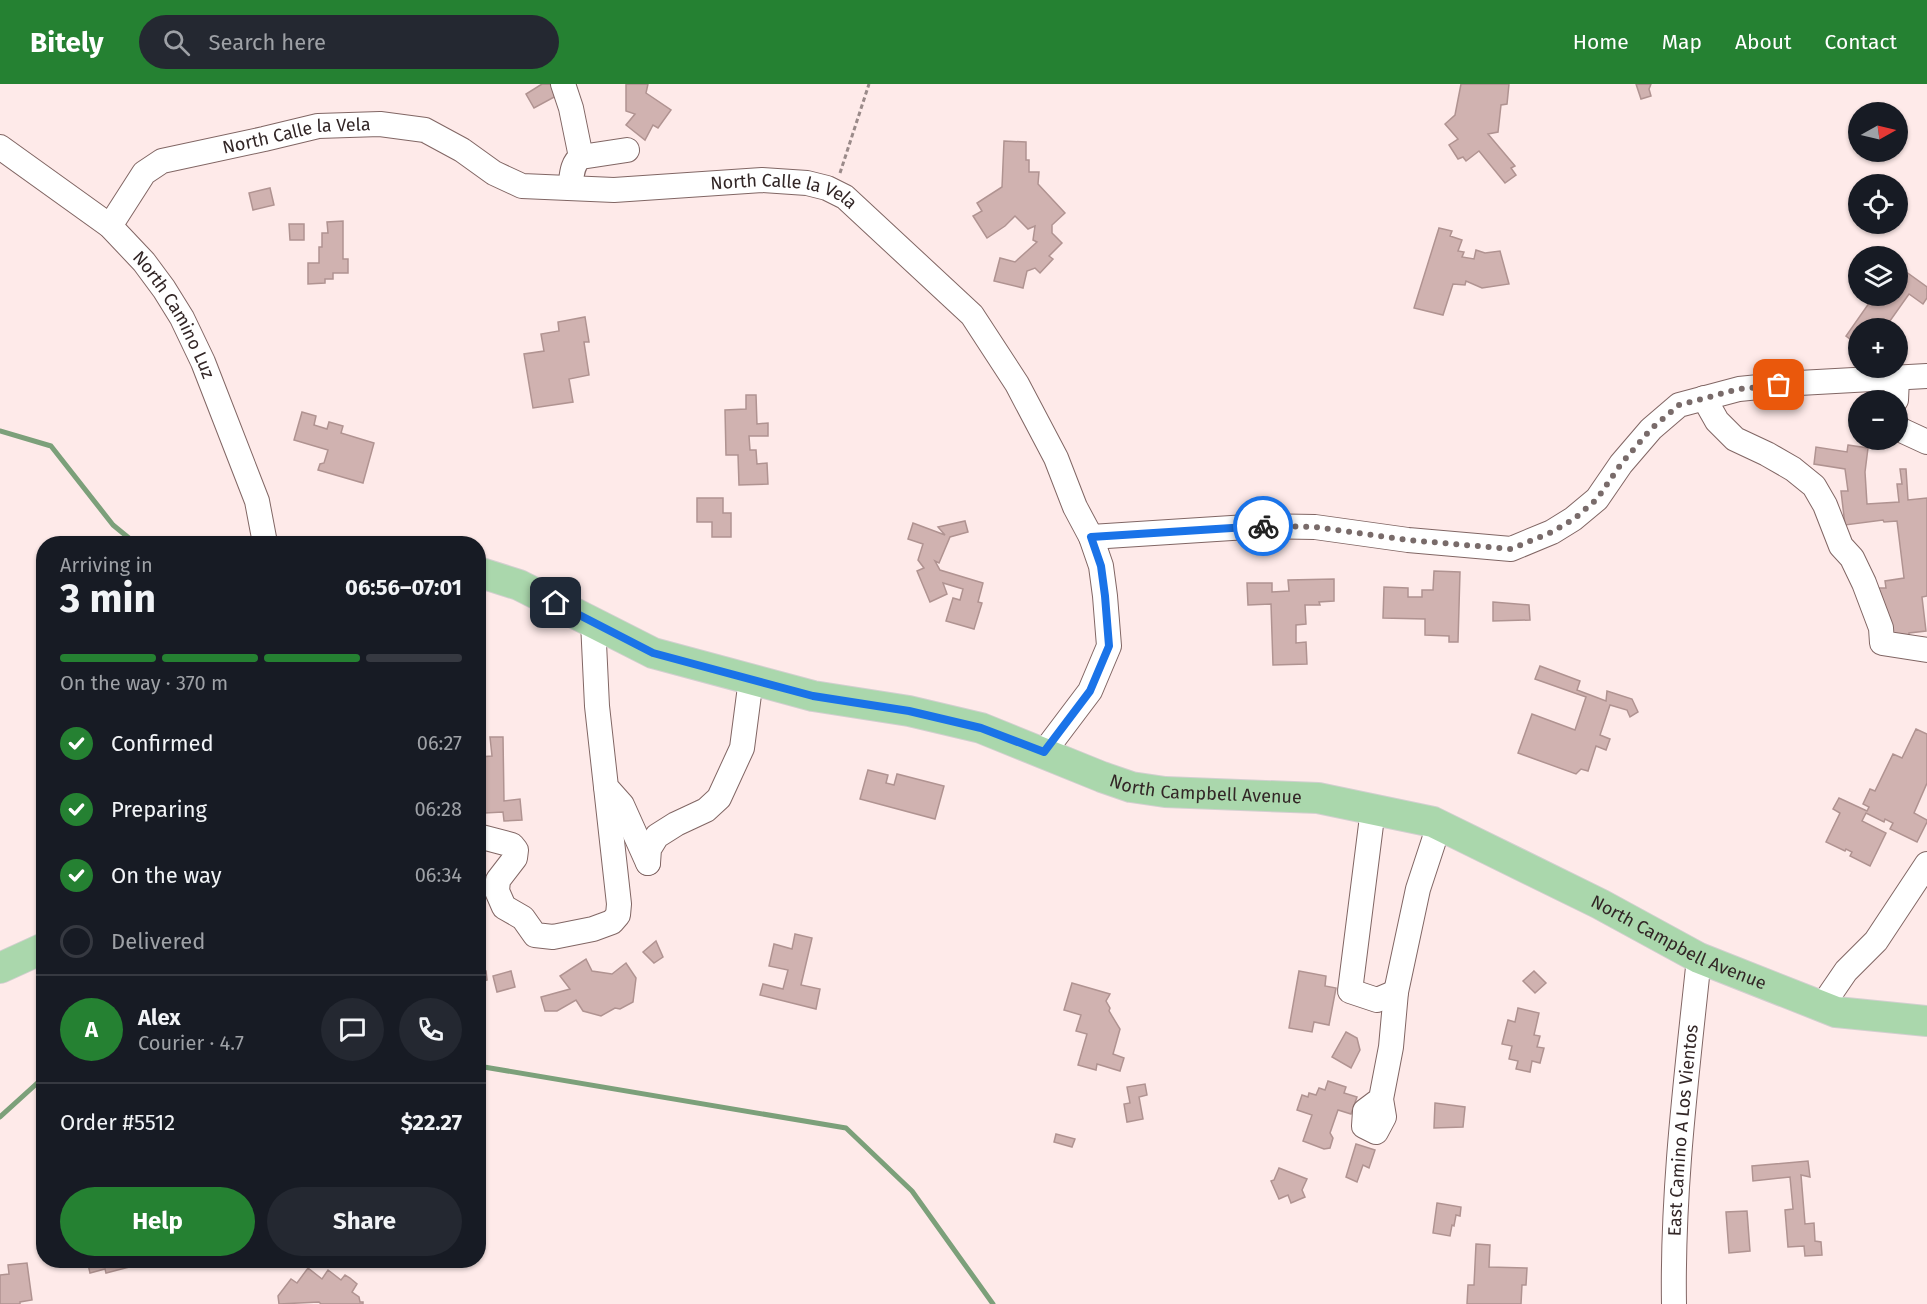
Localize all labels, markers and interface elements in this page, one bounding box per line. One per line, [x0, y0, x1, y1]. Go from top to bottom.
search box [139, 15, 559, 69]
text: Bitely [30, 26, 103, 59]
icon: search [160, 26, 193, 59]
text: Search here [208, 29, 326, 56]
text: Home [1573, 29, 1629, 55]
text: Map [1662, 29, 1702, 55]
text: About [1735, 29, 1792, 55]
text: Contact [1825, 29, 1897, 55]
north arrow [1848, 102, 1908, 162]
map controls [1848, 102, 1908, 450]
street label: North Calle la Vela [221, 113, 371, 159]
street label: North Calle la Vela [710, 169, 862, 214]
button: locate [1848, 174, 1908, 234]
street label: North Camino Luz [128, 246, 219, 382]
button: layers [1848, 246, 1908, 306]
button: + [1848, 318, 1908, 378]
pin [1753, 359, 1804, 410]
icon: bag [1762, 368, 1795, 401]
button: − [1848, 390, 1908, 450]
courier [1233, 496, 1293, 556]
icon: bike [1247, 510, 1280, 543]
text: Arriving in [60, 553, 153, 577]
text: 06:56–07:01 [345, 574, 462, 601]
text: 3 min [60, 576, 156, 622]
pin [530, 577, 581, 628]
icon: home [539, 586, 572, 619]
text: On the way · 370 m [60, 671, 228, 695]
icon: check [60, 727, 93, 760]
text: Confirmed [111, 730, 214, 757]
text: 06:27 [417, 731, 462, 755]
street label: North Campbell Avenue [1107, 769, 1302, 808]
icon: check [60, 793, 93, 826]
text: Preparing [111, 796, 207, 823]
text: 06:28 [414, 797, 462, 821]
icon: check [60, 859, 93, 892]
text: On the way [111, 862, 222, 889]
text: 06:34 [415, 863, 462, 887]
street label: North Campbell Avenue [1587, 890, 1770, 994]
text: Delivered [111, 928, 206, 955]
button: chat [321, 998, 384, 1061]
button: phone [399, 998, 462, 1061]
text: Alex [138, 1004, 181, 1031]
text: A [85, 1016, 98, 1043]
street label: East Camino A Los Vientos [1664, 1023, 1703, 1237]
text: Courier · 4.7 [138, 1031, 244, 1055]
text: Order #5512 [60, 1109, 175, 1136]
text: $22.27 [401, 1109, 462, 1136]
button: Help [60, 1187, 255, 1256]
button: Share [267, 1187, 462, 1256]

